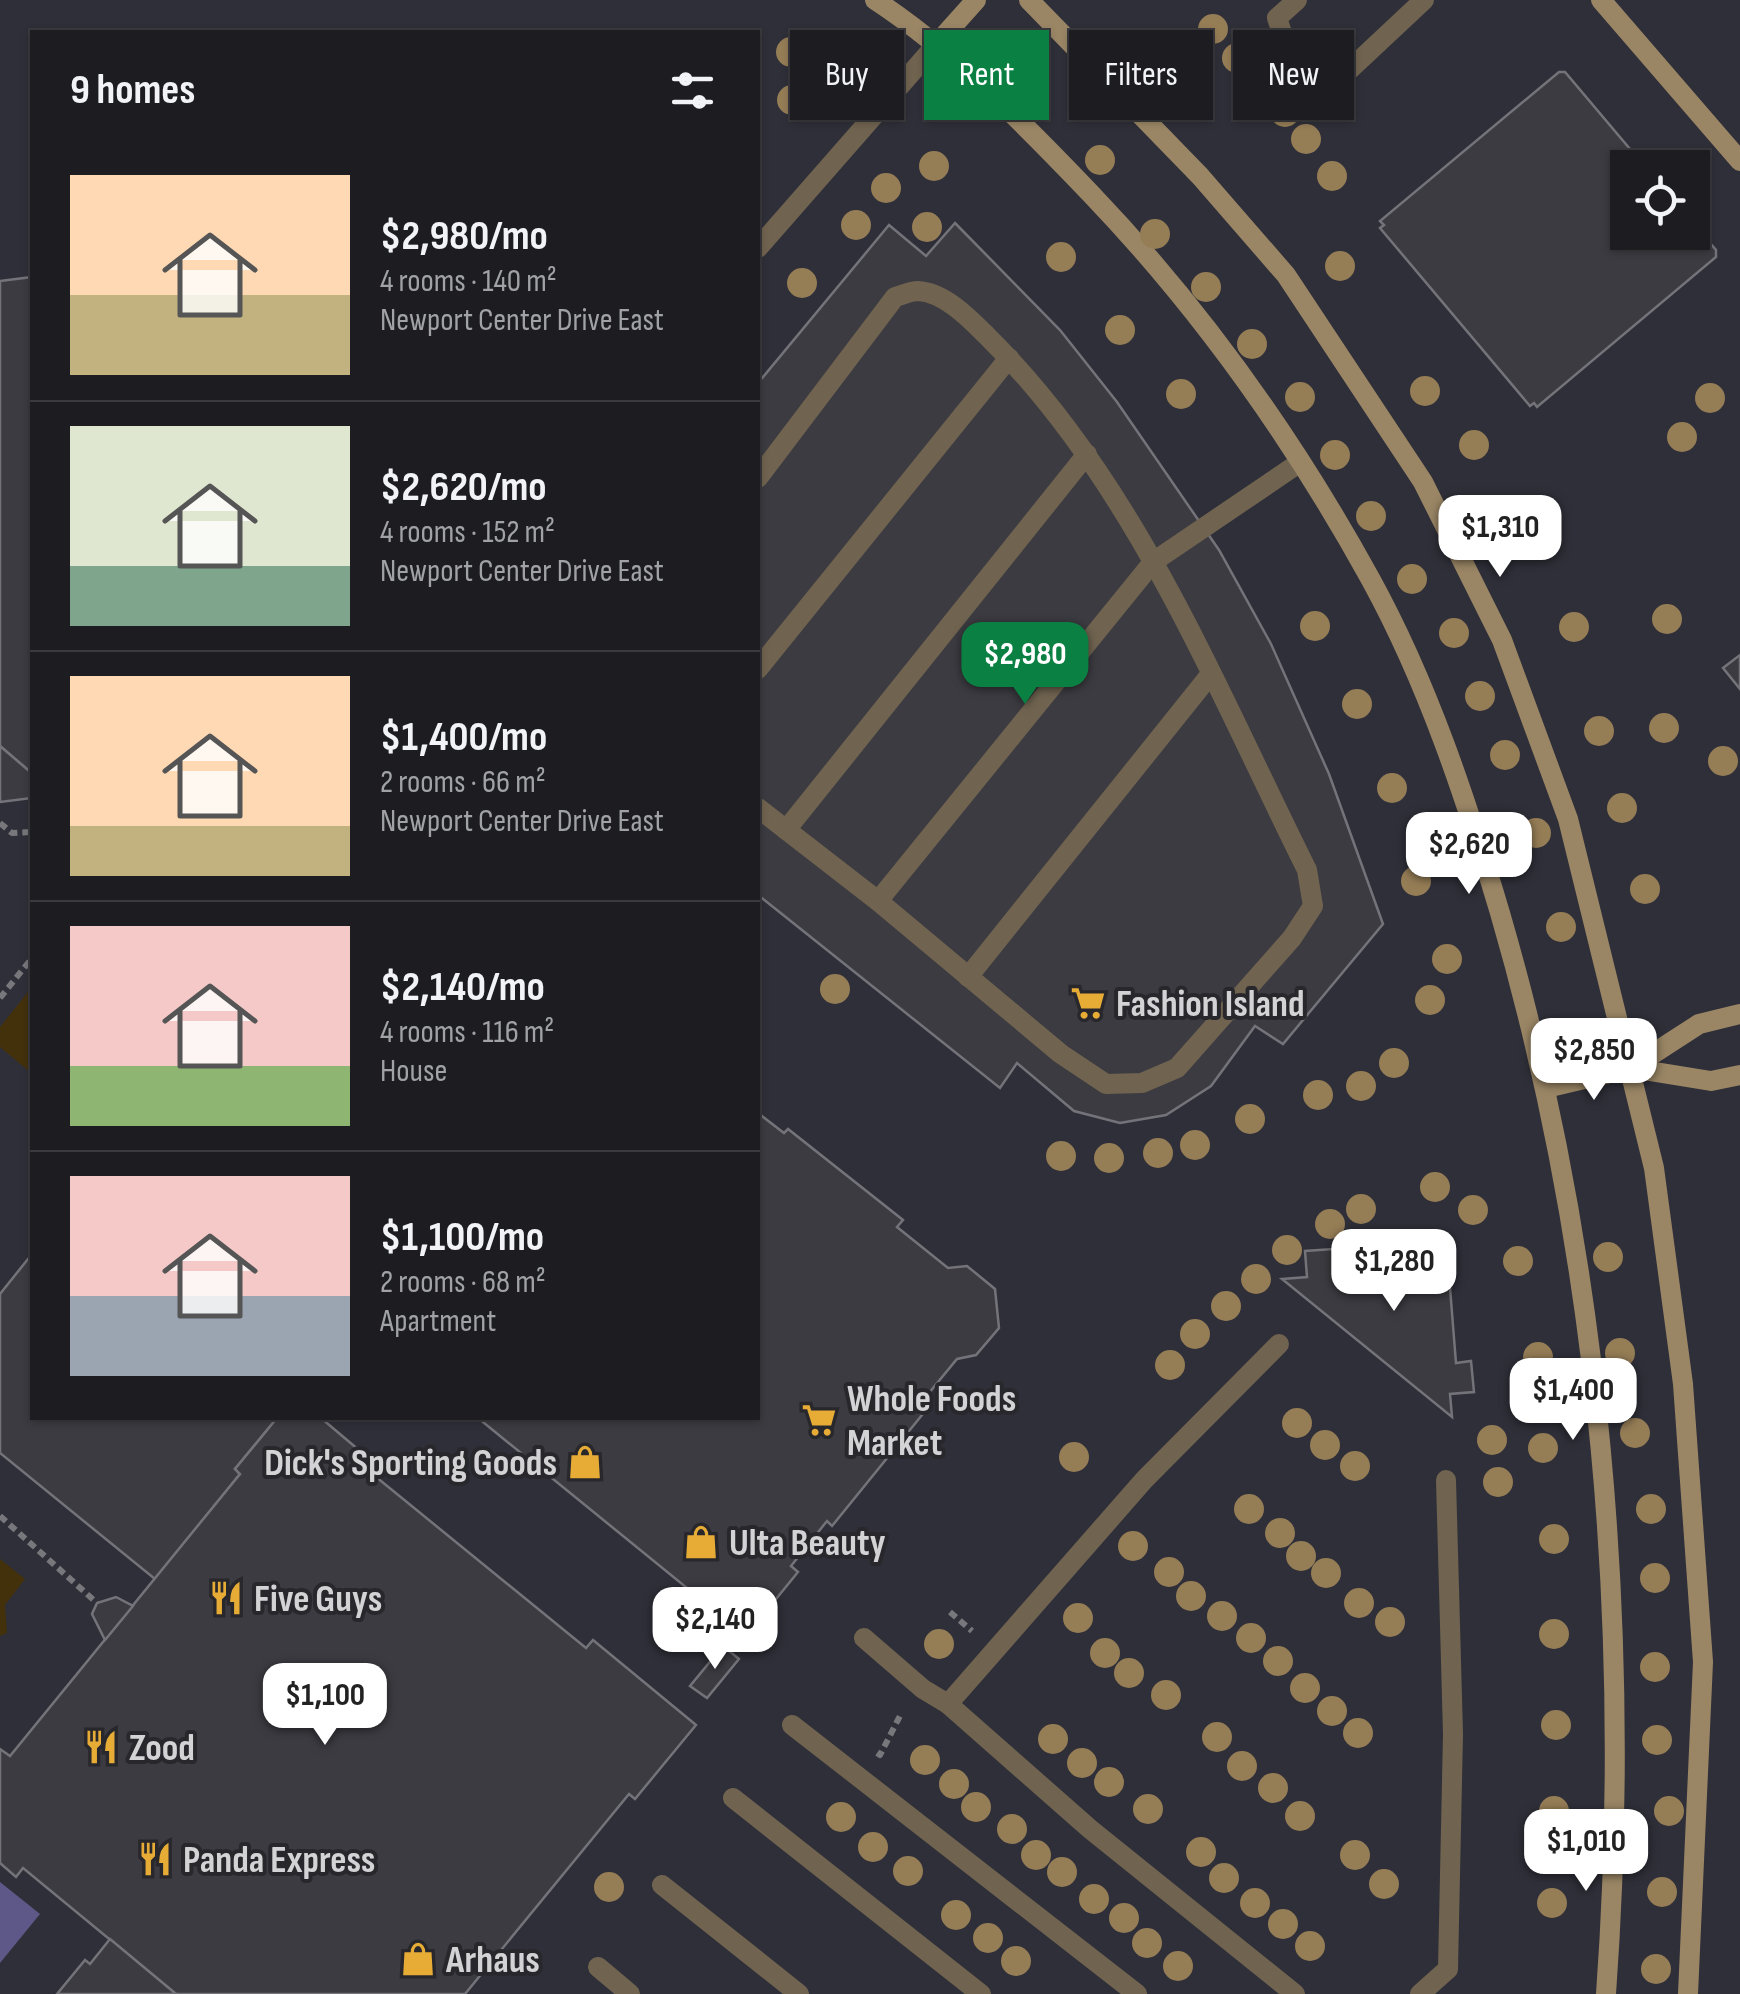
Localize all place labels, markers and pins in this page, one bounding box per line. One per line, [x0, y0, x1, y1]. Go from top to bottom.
pin: $1,310 [1419, 495, 1581, 580]
pin: $2,980 [944, 622, 1106, 707]
pin: $2,620 [1388, 812, 1550, 897]
place label: Fashion Island [1116, 982, 1304, 1027]
supermarket icon: Fashion Island [1069, 984, 1107, 1022]
pin: $2,850 [1513, 1018, 1675, 1103]
pin: $1,280 [1313, 1229, 1475, 1314]
pin: $1,400 [1492, 1358, 1654, 1443]
place label: Whole Foods Market [847, 1377, 1016, 1466]
supermarket icon: Whole Foods Market [800, 1401, 838, 1439]
place label: Dick's Sporting Goods [264, 1441, 557, 1486]
shop icon: Dick's Sporting Goods [566, 1443, 604, 1481]
place label: Ulta Beauty [729, 1521, 886, 1566]
shop icon: Ulta Beauty [682, 1523, 720, 1561]
place label: Five Guys [254, 1577, 382, 1622]
restaurant icon: Five Guys [207, 1579, 245, 1617]
pin: $2,140 [634, 1587, 796, 1672]
pin: $1,100 [244, 1663, 406, 1748]
place label: Zood [129, 1726, 195, 1771]
restaurant icon: Zood [82, 1728, 120, 1766]
pin: $1,010 [1505, 1809, 1667, 1894]
place label: Panda Express [183, 1838, 375, 1883]
restaurant icon: Panda Express [136, 1840, 174, 1878]
place label: Arhaus [445, 1938, 540, 1983]
shop icon: Arhaus [399, 1940, 437, 1978]

